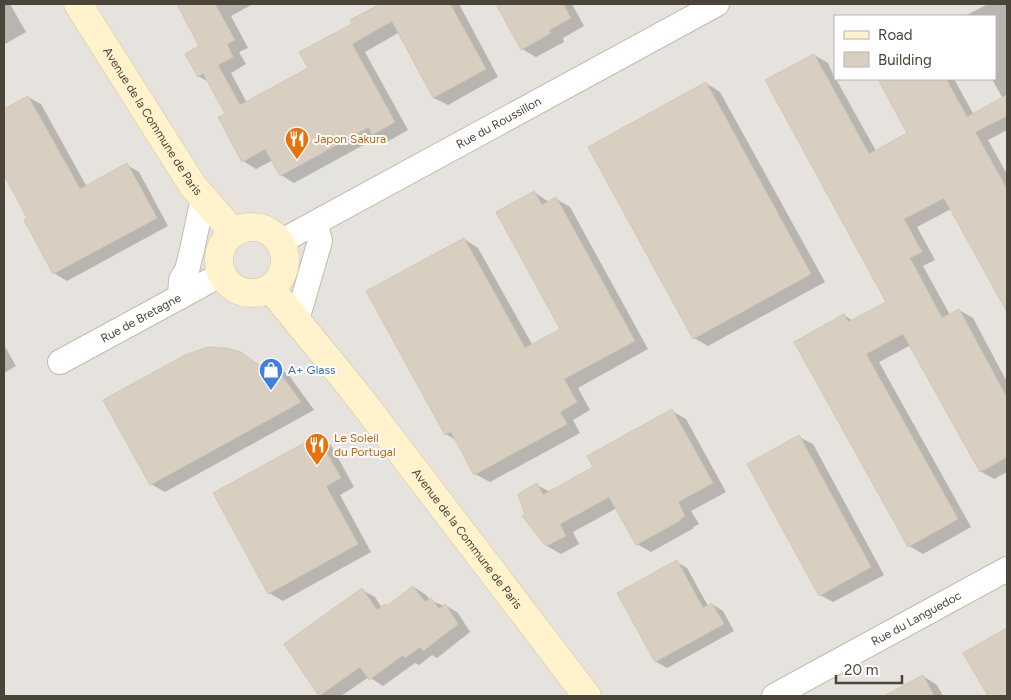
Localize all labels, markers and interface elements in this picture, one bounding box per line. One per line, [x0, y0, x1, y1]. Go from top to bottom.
legend [834, 15, 996, 80]
text: Road [878, 26, 913, 44]
street label: Avenue de la Commune de Paris [100, 45, 205, 199]
text: Building [878, 51, 932, 69]
street label: Rue du Roussillon [454, 94, 544, 152]
restaurant icon: Japon Sakura [284, 126, 310, 160]
place label: Japon Sakura [314, 132, 386, 146]
street label: Rue de Bretagne [98, 290, 184, 346]
shop icon: A+ Glass [258, 357, 284, 391]
place label: A+ Glass [288, 363, 336, 377]
place label: Le Soleil du Portugal [334, 431, 396, 459]
restaurant icon: Le Soleil du Portugal [304, 432, 330, 466]
street label: Avenue de la Commune de Paris [409, 466, 525, 612]
street label: Rue du Languedoc [869, 588, 964, 649]
scale bar [836, 652, 902, 684]
text: 20 m [844, 661, 878, 679]

